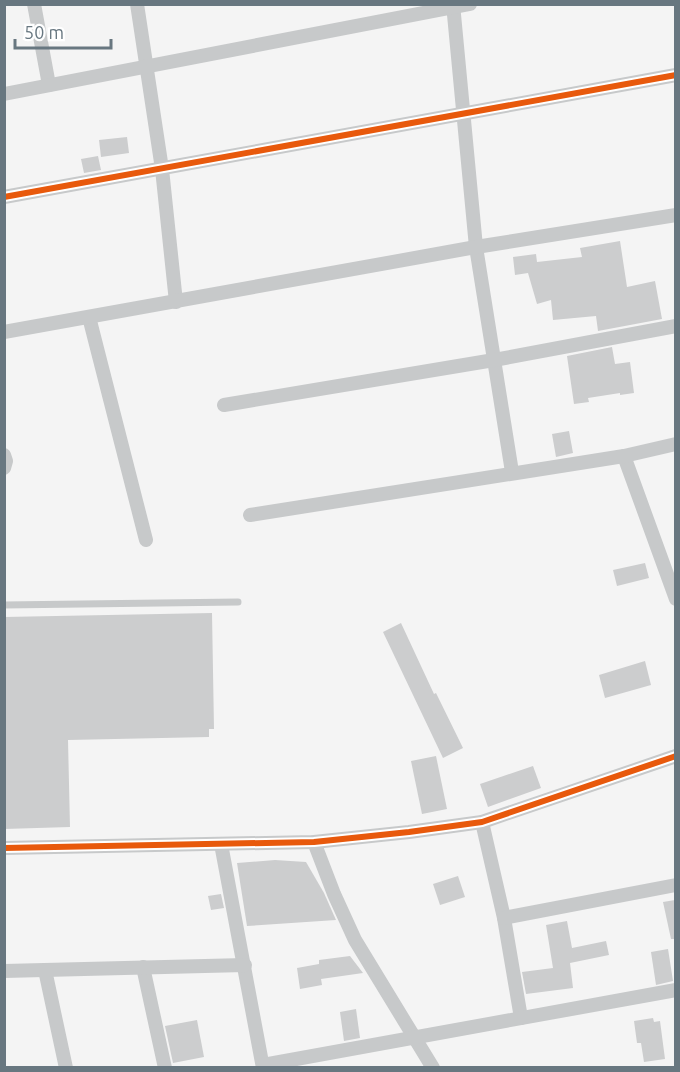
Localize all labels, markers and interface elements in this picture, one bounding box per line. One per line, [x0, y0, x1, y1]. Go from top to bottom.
scale bar [15, 12, 111, 50]
text: 50 m [24, 22, 64, 42]

